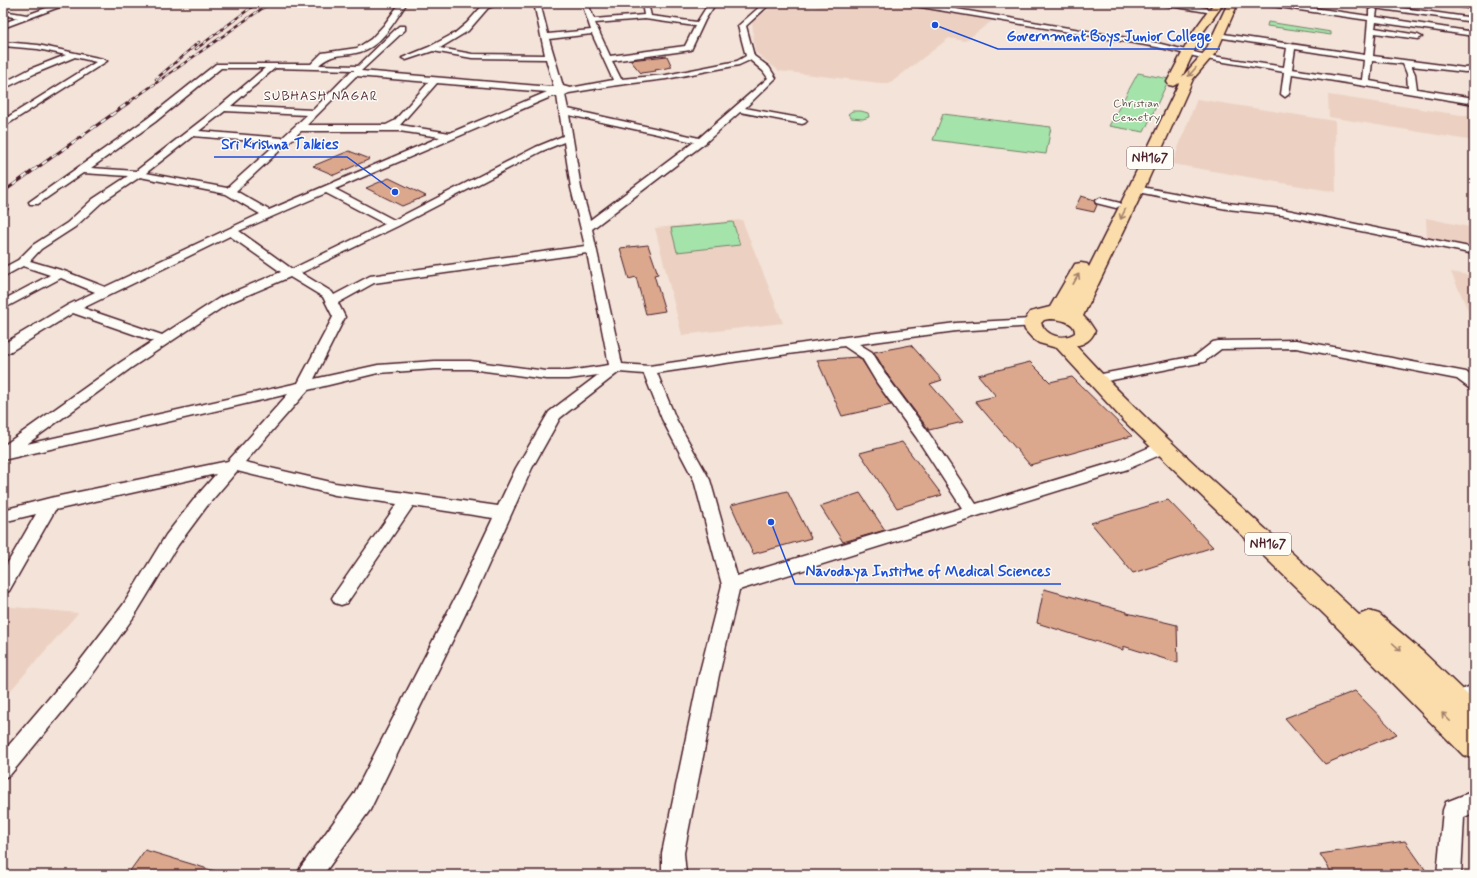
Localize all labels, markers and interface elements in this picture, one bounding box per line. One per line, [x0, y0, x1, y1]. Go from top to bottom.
callout: Government Boys Junior College [998, 22, 1220, 49]
text: Government Boys Junior College [1007, 27, 1211, 49]
one-way arrow [1188, 67, 1197, 77]
district label: SUBHASH NAGAR [264, 88, 378, 105]
park label: Christian Cemetry [1112, 96, 1160, 126]
callout: Sri Krishna Talkies [214, 130, 347, 157]
text: Sri Krishna Talkies [221, 135, 339, 155]
road number: NH167 [1127, 147, 1173, 169]
one-way arrow [1119, 207, 1126, 219]
one-way arrow [1072, 273, 1080, 285]
road number: NH167 [1245, 533, 1291, 555]
callout: Navodaya Institue of Medical Sciences [795, 557, 1061, 584]
text: Navodaya Institue of Medical Sciences [805, 562, 1051, 582]
one-way arrow [1392, 642, 1402, 652]
one-way arrow [1441, 712, 1451, 722]

